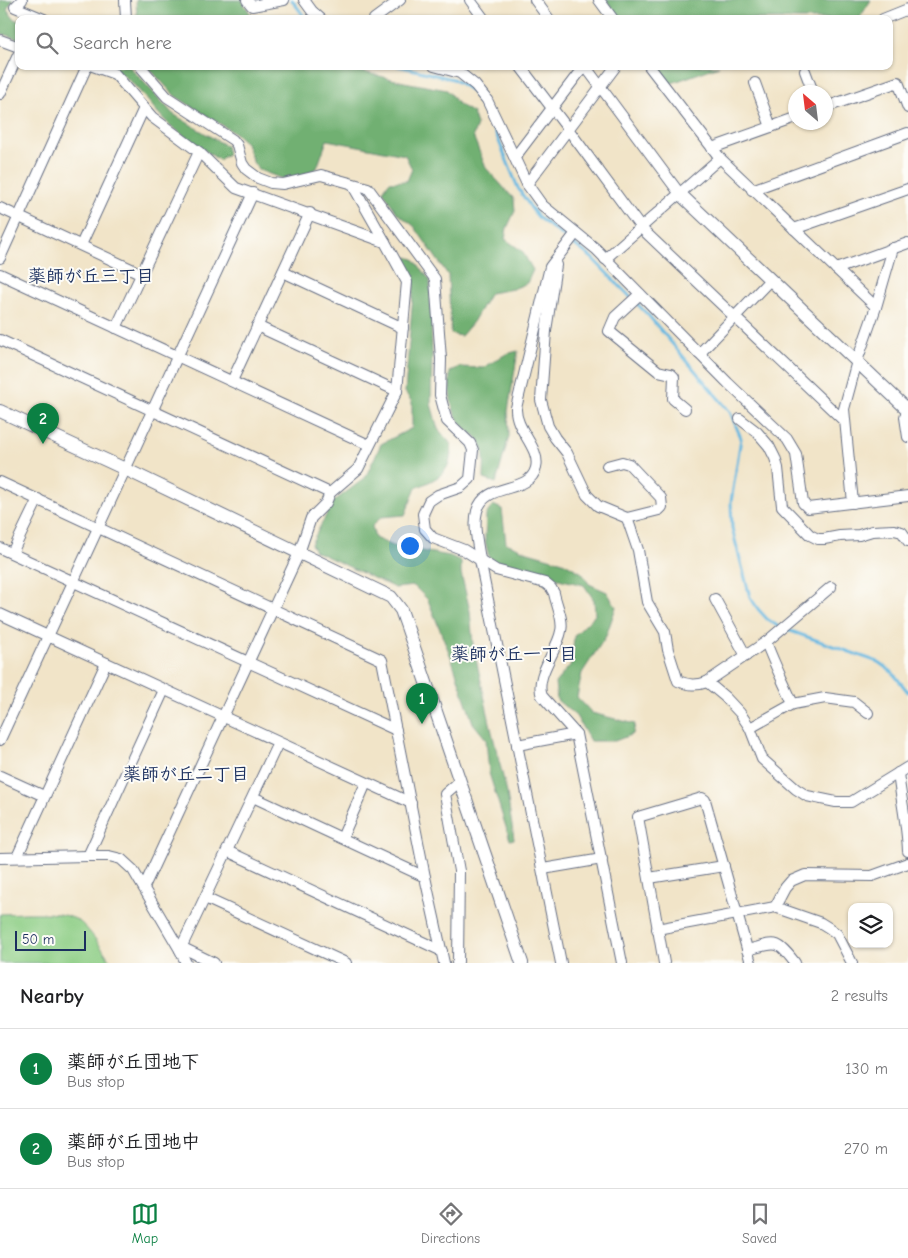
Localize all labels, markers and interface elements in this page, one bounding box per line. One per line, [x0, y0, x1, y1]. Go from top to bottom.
search box [15, 15, 893, 70]
icon: search [33, 29, 61, 57]
text: Search here [73, 32, 172, 54]
north arrow [788, 85, 833, 130]
district label: 薬師が丘三丁目 [28, 266, 154, 287]
pin: 2 [27, 403, 59, 444]
your location [397, 533, 423, 559]
district label: 薬師が丘一丁目 [451, 644, 577, 665]
pin: 1 [406, 683, 438, 724]
district label: 薬師が丘二丁目 [123, 764, 249, 785]
map controls [848, 903, 893, 948]
button: layers [848, 903, 893, 948]
scale bar [15, 928, 86, 951]
text: 50 m [22, 931, 54, 948]
text: Nearby [20, 984, 84, 1008]
text: 2 results [831, 987, 888, 1005]
text: 薬師が丘団地下 [67, 1051, 200, 1073]
text: 1 [33, 1060, 39, 1078]
text: 130 m [845, 1060, 888, 1078]
text: Bus stop [67, 1073, 125, 1091]
text: 薬師が丘団地中 [67, 1131, 200, 1153]
text: 2 [32, 1140, 40, 1158]
text: 270 m [844, 1140, 888, 1158]
text: Bus stop [67, 1153, 125, 1171]
tab: Map [131, 1200, 159, 1247]
tab: Directions [421, 1200, 480, 1247]
tab: Saved [742, 1200, 777, 1247]

